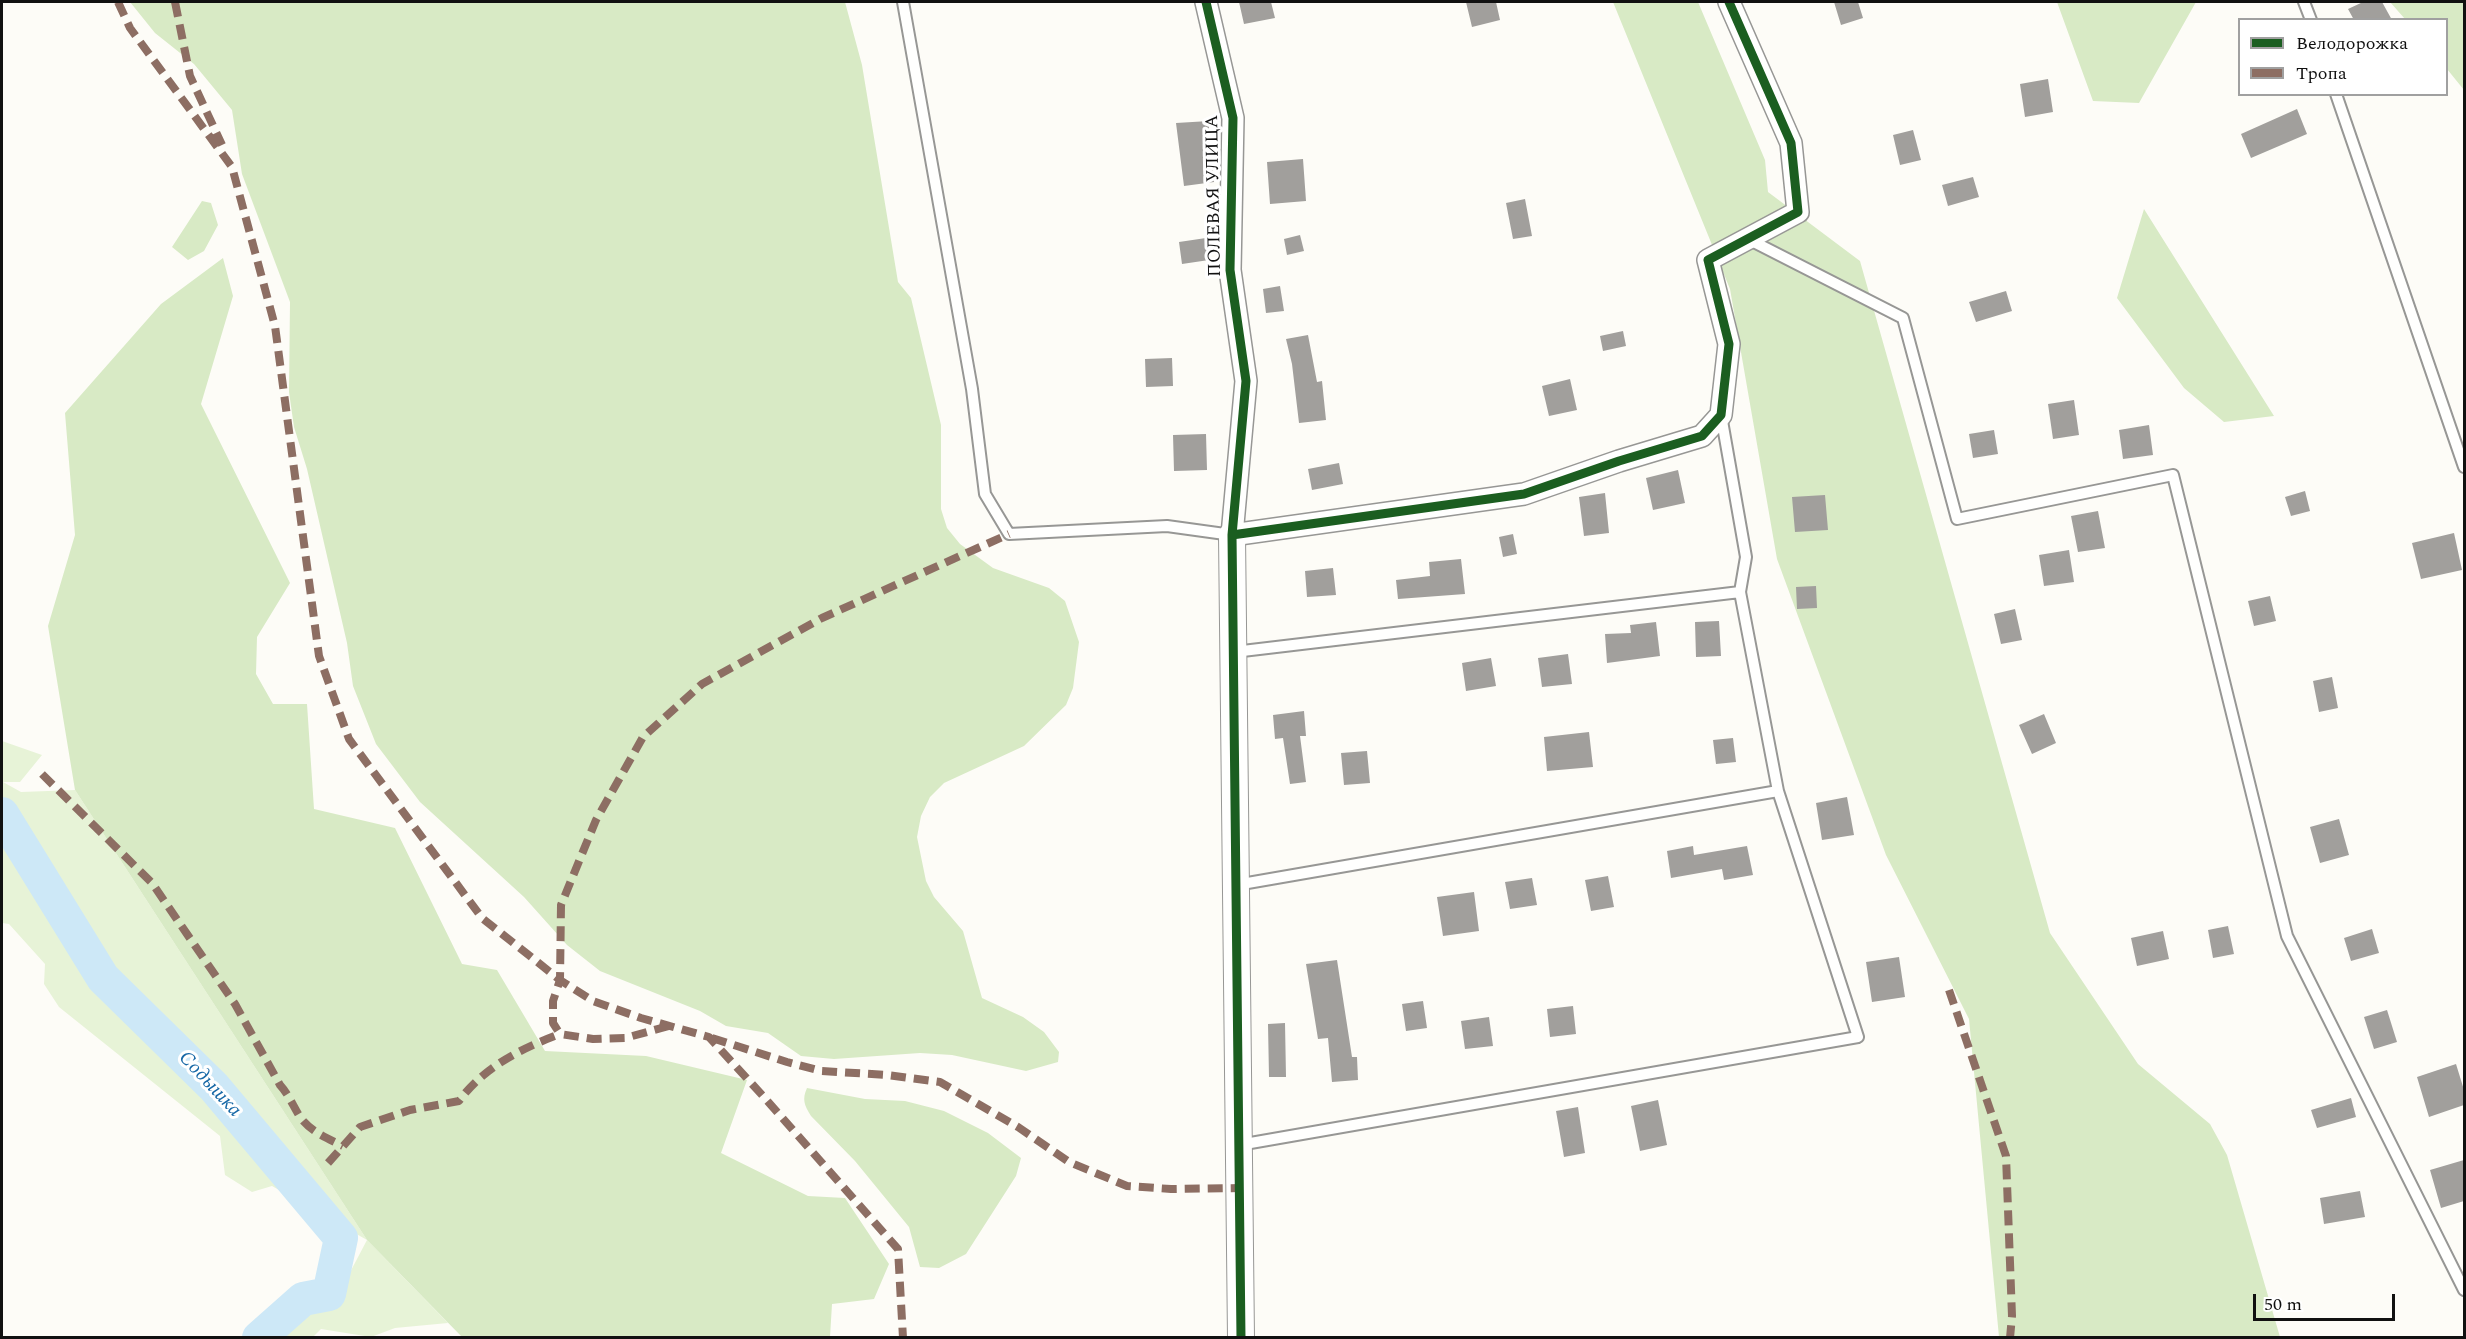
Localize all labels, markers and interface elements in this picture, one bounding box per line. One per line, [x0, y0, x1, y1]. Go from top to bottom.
legend [2238, 18, 2448, 96]
text: Велодорожка [2296, 30, 2408, 57]
text: Тропа [2296, 60, 2347, 87]
street label: ПОЛЕВАЯ УЛИЦА [1203, 115, 1227, 277]
water label: Содышка [172, 1047, 246, 1123]
scale bar [2256, 1282, 2398, 1320]
text: 50 m [2264, 1291, 2302, 1318]

